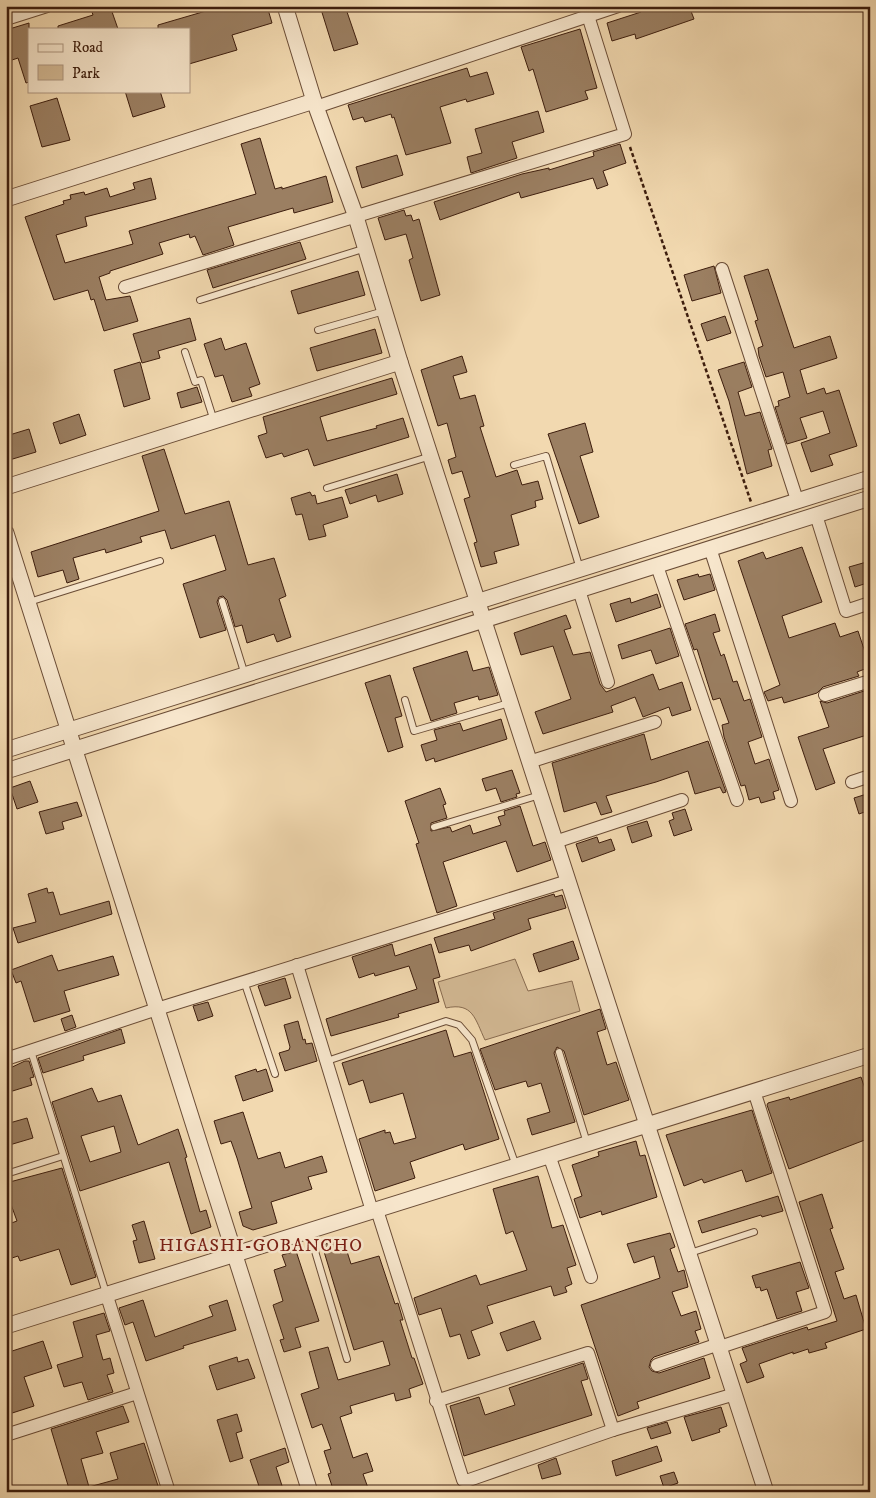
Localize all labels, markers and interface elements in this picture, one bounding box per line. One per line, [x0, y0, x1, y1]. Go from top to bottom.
legend [28, 28, 190, 92]
text: Road [72, 38, 104, 57]
text: Park [72, 64, 101, 83]
district label: HIGASHI-GOBANCHO [159, 1235, 363, 1257]

